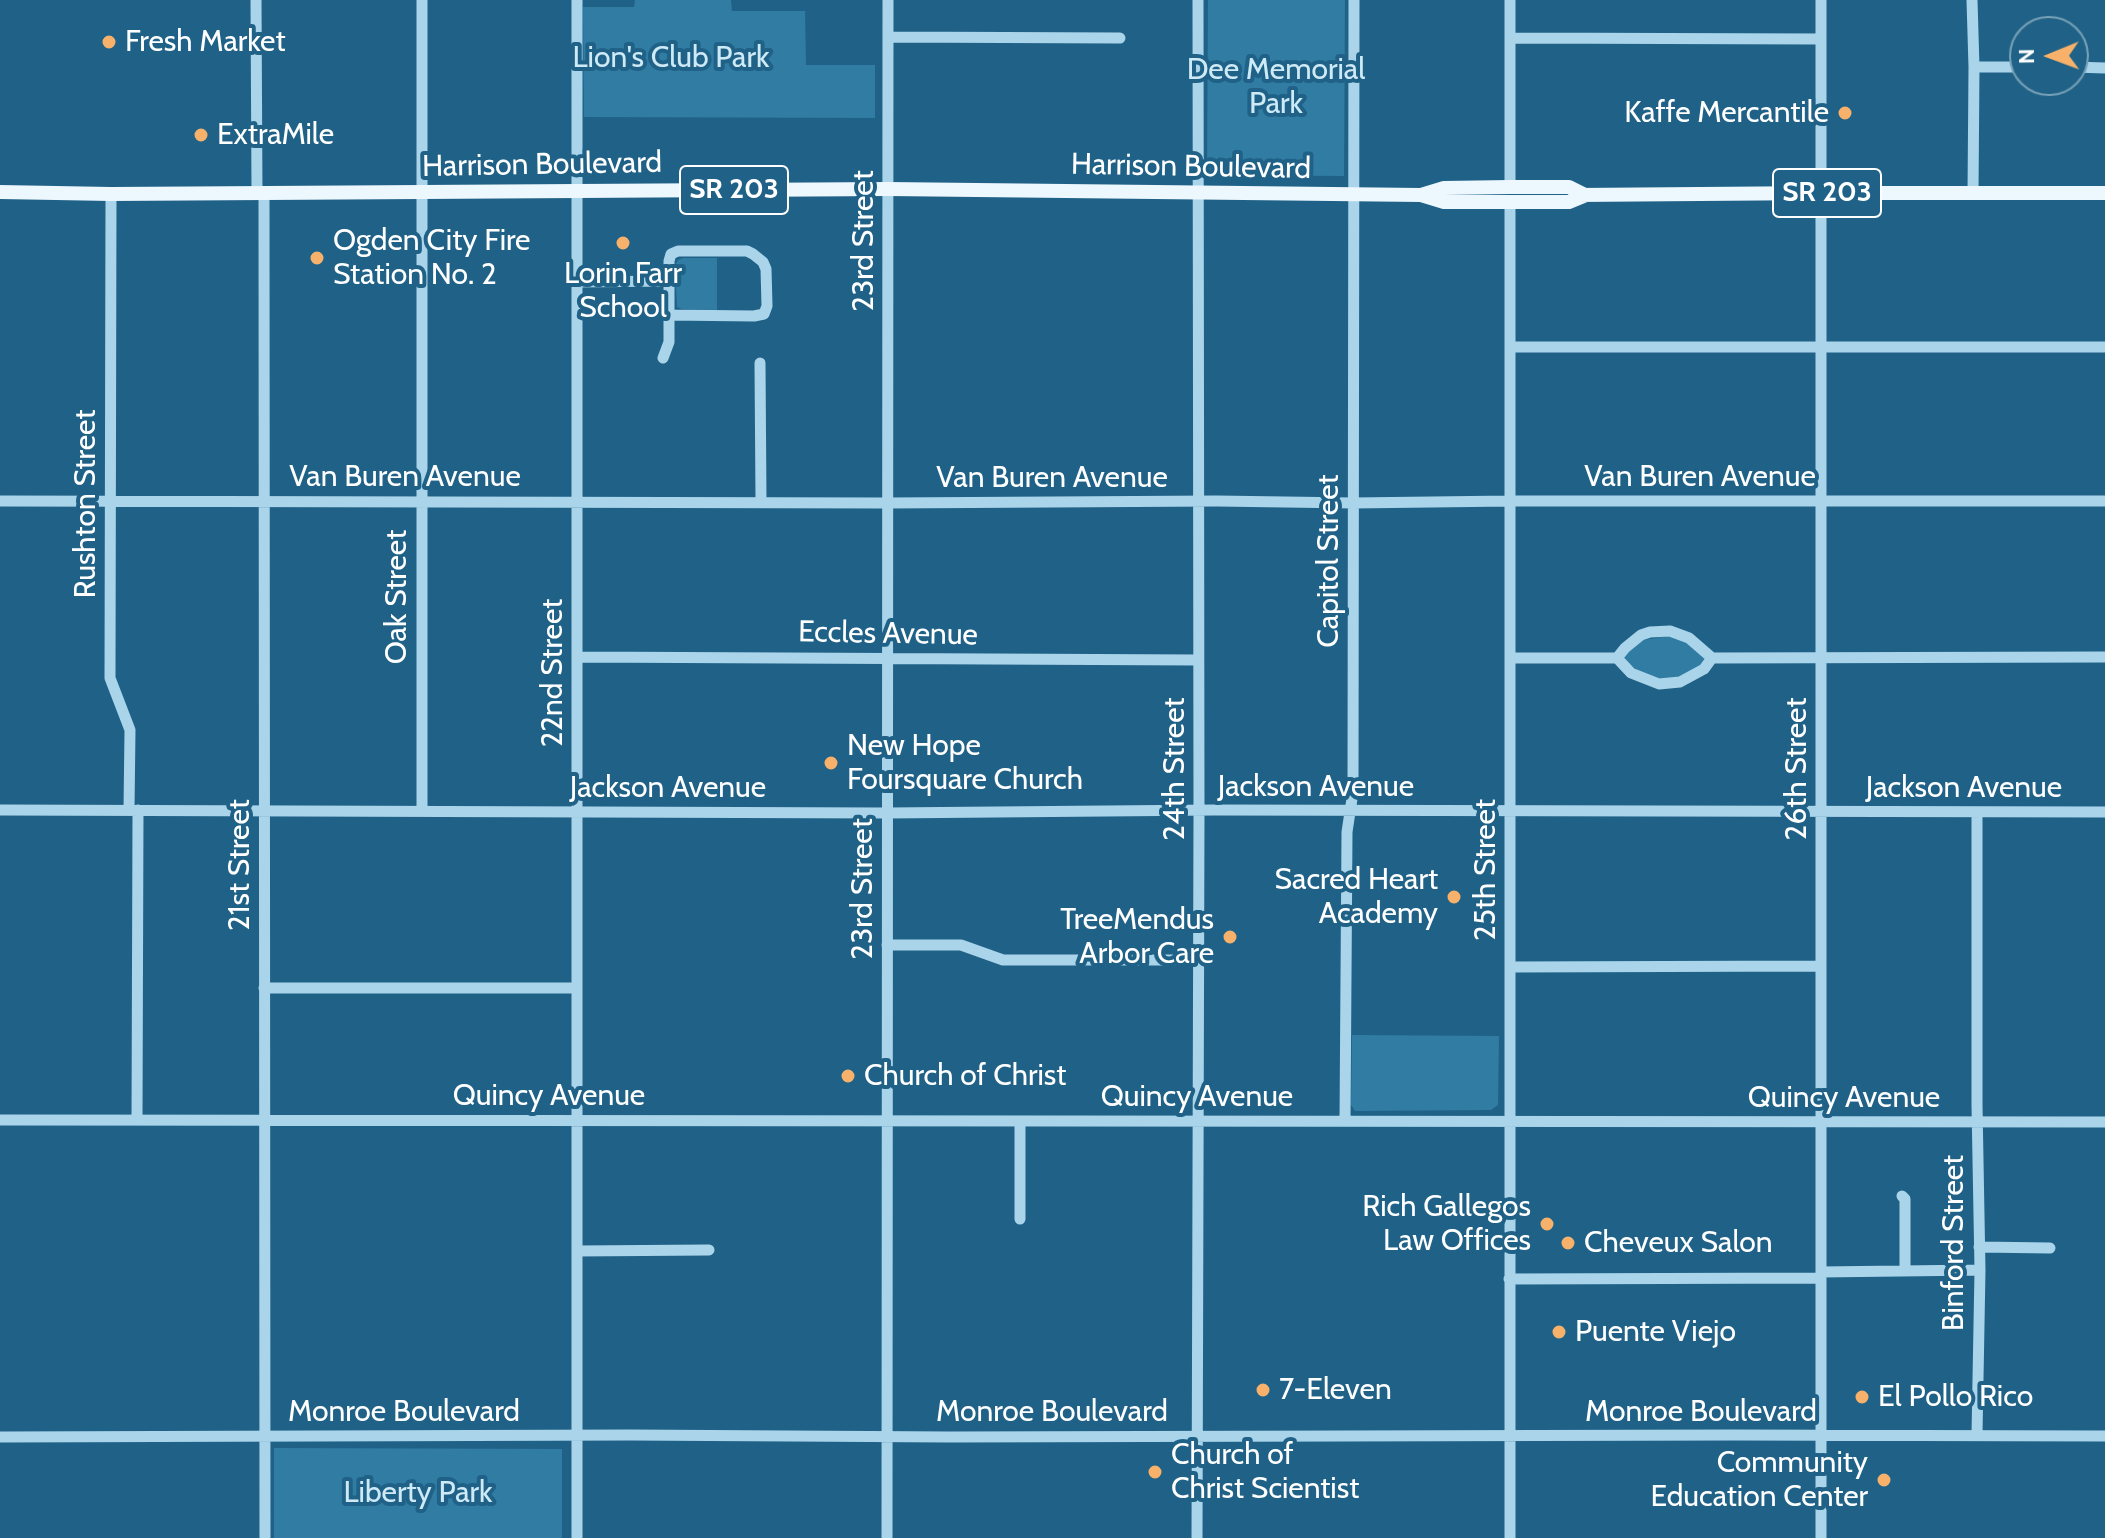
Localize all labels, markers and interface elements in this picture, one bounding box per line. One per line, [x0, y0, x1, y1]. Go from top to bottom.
north arrow [2009, 16, 2089, 96]
place label: Fresh Market [125, 24, 286, 60]
marker: Fresh Market [100, 33, 118, 51]
park label: Lion's Club Park [573, 40, 769, 76]
text: N [2013, 48, 2040, 64]
park label: Dee Memorial Park [1187, 52, 1365, 122]
place label: Kaffe Mercantile [1624, 95, 1829, 131]
marker: Kaffe Mercantile [1836, 104, 1854, 122]
place label: ExtraMile [217, 117, 334, 153]
marker: ExtraMile [192, 126, 210, 144]
street label: Harrison Boulevard [422, 145, 662, 185]
street label: Harrison Boulevard [1071, 147, 1311, 187]
road number: SR 203 [680, 166, 788, 214]
road number: SR 203 [1773, 169, 1881, 217]
street label: 23rd Street [846, 170, 882, 312]
place label: Ogden City Fire Station No. 2 [333, 223, 530, 294]
marker: Lorin Farr School [614, 234, 632, 252]
marker: Ogden City Fire Station No. 2 [308, 249, 326, 267]
place label: Lorin Farr School [564, 256, 682, 326]
street label: Rushton Street [68, 410, 104, 598]
street label: Van Buren Avenue [289, 459, 521, 495]
street label: Van Buren Avenue [1584, 459, 1816, 495]
street label: Van Buren Avenue [936, 460, 1168, 496]
street label: Capitol Street [1311, 474, 1347, 648]
street label: Oak Street [379, 530, 415, 664]
street label: 22nd Street [535, 599, 571, 747]
street label: Eccles Avenue [798, 614, 978, 654]
street label: 24th Street [1157, 697, 1193, 841]
street label: 26th Street [1779, 698, 1815, 840]
place label: New Hope Foursquare Church [847, 728, 1083, 798]
marker: New Hope Foursquare Church [822, 754, 840, 772]
street label: Jackson Avenue [1218, 769, 1414, 805]
street label: Jackson Avenue [570, 770, 766, 806]
street label: Jackson Avenue [1866, 770, 2062, 806]
street label: 21st Street [222, 799, 258, 931]
street label: 25th Street [1468, 799, 1504, 941]
street label: 23rd Street [845, 818, 881, 960]
place label: Sacred Heart Academy [1275, 862, 1438, 932]
marker: Sacred Heart Academy [1445, 888, 1463, 906]
place label: TreeMendus Arbor Care [1060, 902, 1214, 972]
marker: TreeMendus Arbor Care [1221, 928, 1239, 946]
place label: Church of Christ [864, 1058, 1066, 1094]
marker: Church of Christ [839, 1067, 857, 1085]
street label: Quincy Avenue [453, 1078, 645, 1114]
street label: Quincy Avenue [1101, 1079, 1293, 1115]
street label: Quincy Avenue [1748, 1080, 1940, 1116]
street label: Binford Street [1936, 1155, 1972, 1331]
place label: Rich Gallegos Law Offices [1362, 1189, 1531, 1260]
marker: Rich Gallegos Law Offices [1538, 1215, 1556, 1233]
place label: Cheveux Salon [1584, 1225, 1773, 1261]
marker: Cheveux Salon [1559, 1234, 1577, 1252]
place label: Puente Viejo [1575, 1314, 1736, 1350]
marker: Puente Viejo [1550, 1323, 1568, 1341]
place label: 7-Eleven [1279, 1372, 1392, 1408]
place label: El Pollo Rico [1878, 1379, 2033, 1415]
marker: 7-Eleven [1254, 1381, 1272, 1399]
marker: El Pollo Rico [1853, 1388, 1871, 1406]
street label: Monroe Boulevard [288, 1394, 520, 1430]
street label: Monroe Boulevard [936, 1394, 1168, 1430]
street label: Monroe Boulevard [1585, 1394, 1817, 1430]
place label: Church of Christ Scientist [1171, 1437, 1359, 1508]
place label: Community Education Center [1651, 1445, 1868, 1516]
marker: Church of Christ Scientist [1146, 1463, 1164, 1481]
marker: Community Education Center [1875, 1471, 1893, 1489]
park label: Liberty Park [344, 1475, 492, 1511]

